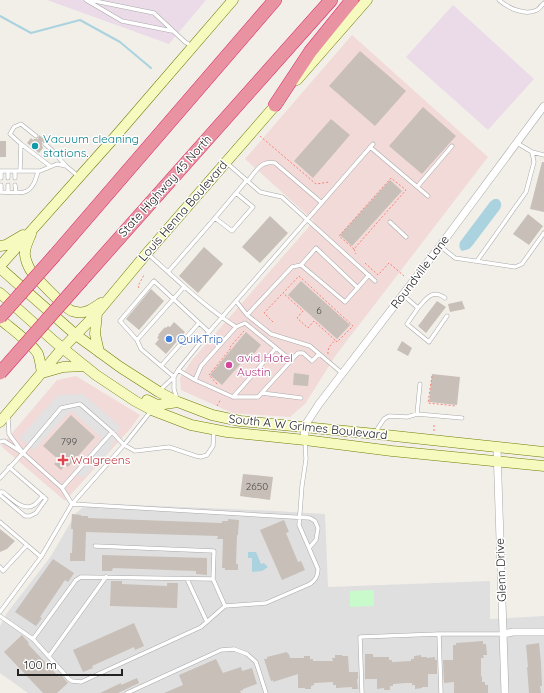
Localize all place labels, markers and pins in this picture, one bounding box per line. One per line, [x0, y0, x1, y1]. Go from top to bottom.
place label: Vacuum cleaning stations. [43, 131, 139, 160]
marker: Vacuum cleaning stations. [30, 141, 40, 151]
place label: QuikTrip [177, 331, 223, 346]
marker: QuikTrip [164, 334, 174, 344]
place label: avid Hotel Austin [237, 350, 293, 379]
marker: avid Hotel Austin [224, 360, 234, 370]
place label: Walgreens [71, 452, 131, 467]
marker: Walgreens [58, 455, 68, 465]

